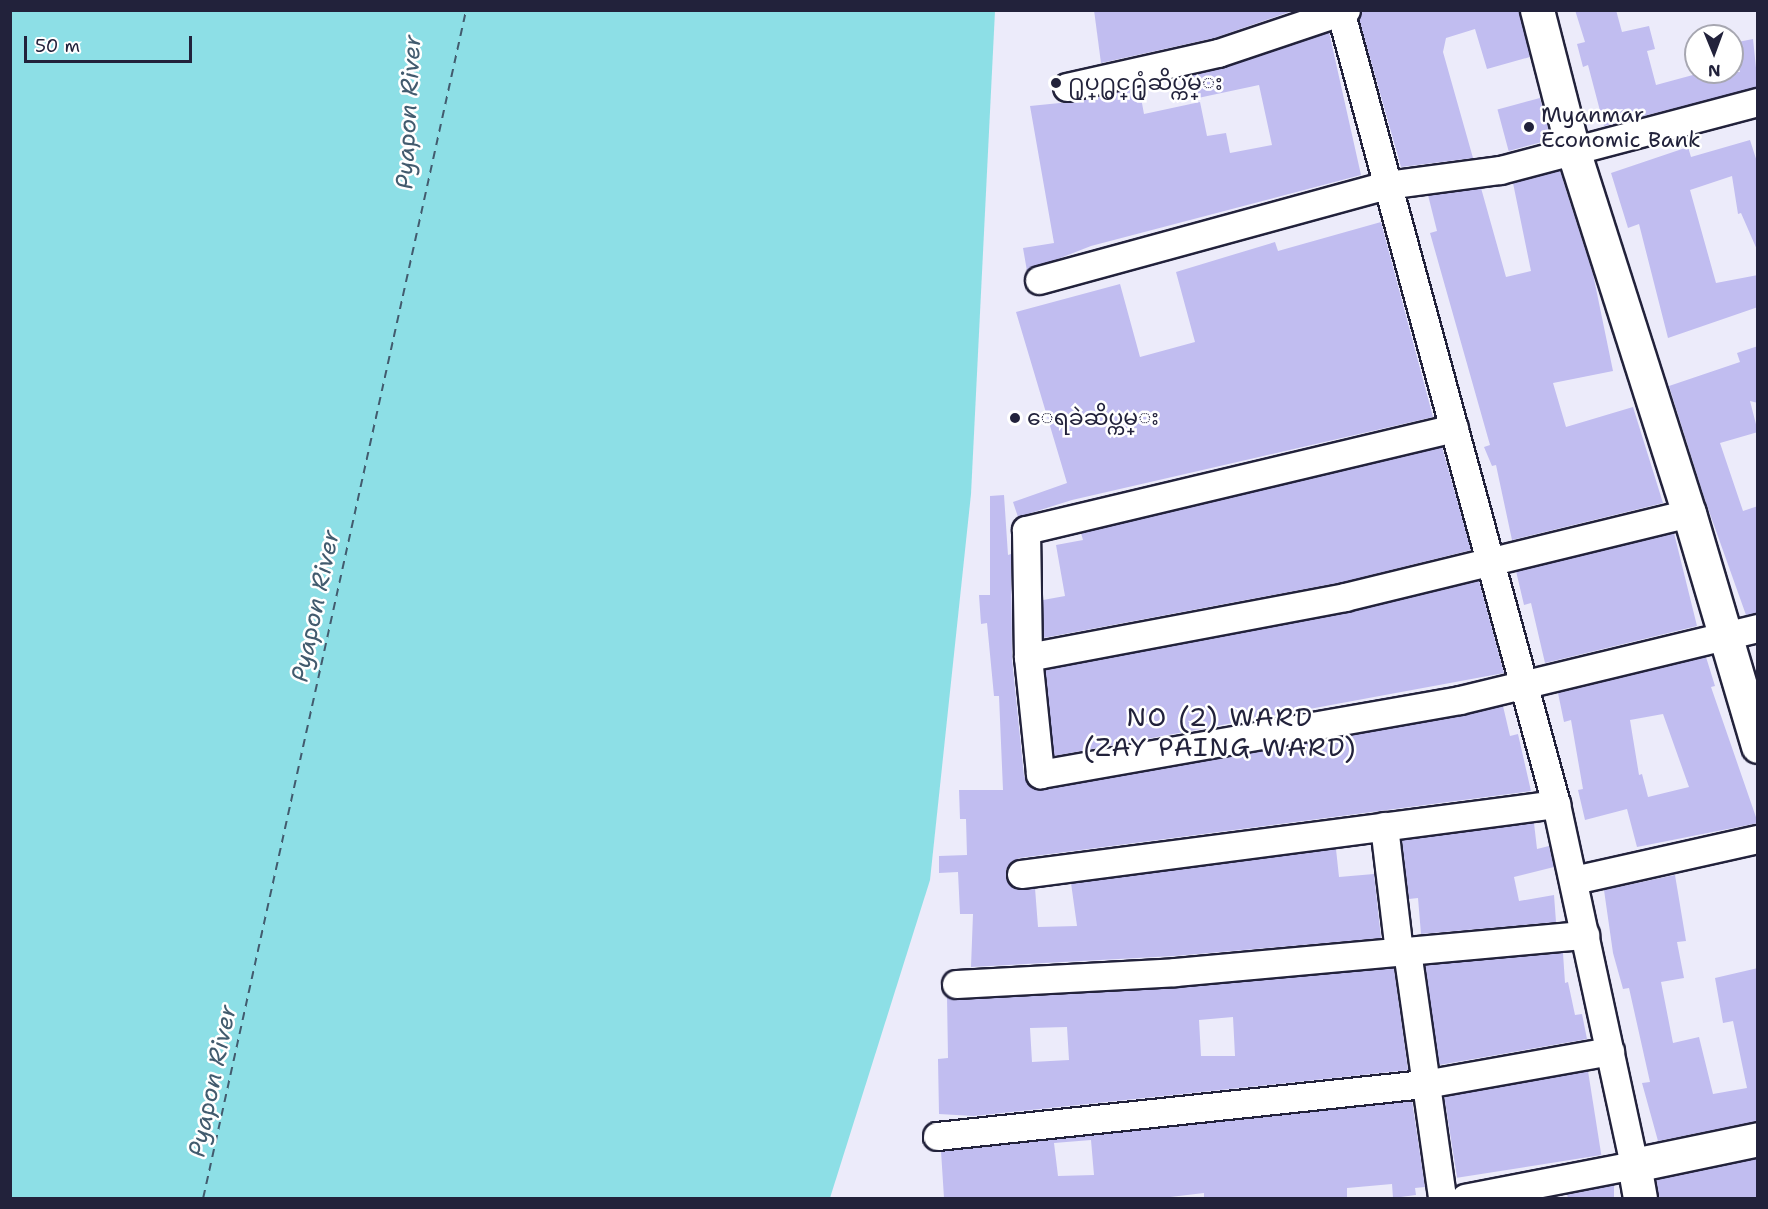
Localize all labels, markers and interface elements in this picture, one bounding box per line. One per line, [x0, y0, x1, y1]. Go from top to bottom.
scale bar [27, 24, 195, 62]
north arrow [1684, 24, 1744, 84]
text: 50 m [35, 34, 80, 58]
water label: Pyapon River [391, 34, 427, 190]
text: N [1708, 60, 1721, 81]
place label: ႐ုပ္႐ွင္႐ုံဆိပ္ကမ္း [1068, 70, 1223, 96]
marker: ႐ုပ္႐ွင္႐ုံဆိပ္ကမ္း [1049, 76, 1063, 90]
place label: Myanmar Economic Bank [1541, 101, 1701, 152]
marker: Myanmar Economic Bank [1522, 120, 1536, 134]
place label: ေရခဲဆိပ္ကမ္း [1027, 405, 1159, 431]
marker: ေရခဲဆိပ္ကမ္း [1008, 411, 1022, 425]
water label: Pyapon River [286, 527, 346, 685]
district label: NO (2) WARD (ZAY PAING WARD) [1083, 701, 1357, 762]
water label: Pyapon River [183, 1002, 243, 1160]

